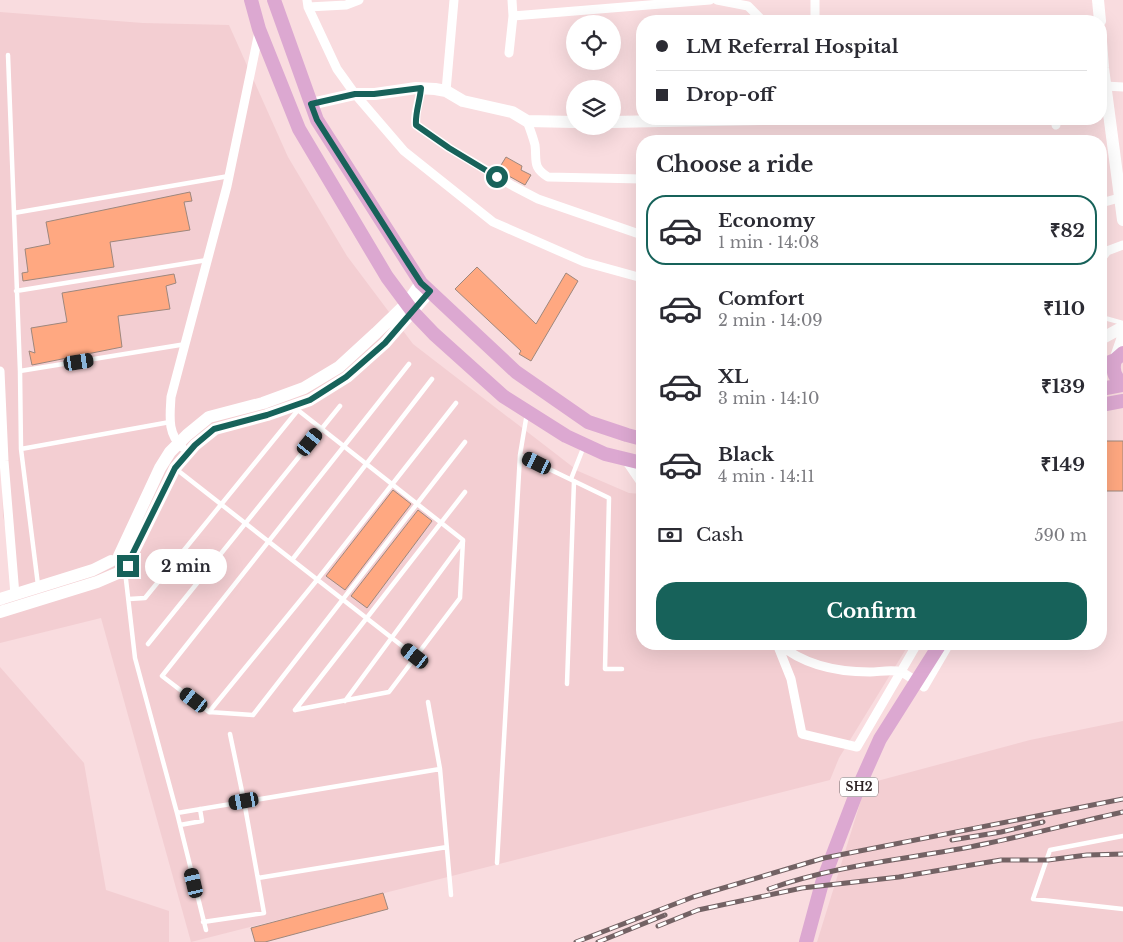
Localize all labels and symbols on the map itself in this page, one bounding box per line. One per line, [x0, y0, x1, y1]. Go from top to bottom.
route start [486, 166, 508, 188]
car [63, 352, 94, 372]
car [294, 426, 325, 458]
car [520, 450, 553, 476]
callout: 2 min [146, 548, 228, 584]
route end [117, 555, 139, 577]
car [398, 641, 431, 671]
car [177, 685, 210, 715]
road number: SH2 [840, 778, 878, 796]
car [227, 791, 260, 811]
car [183, 867, 204, 899]

